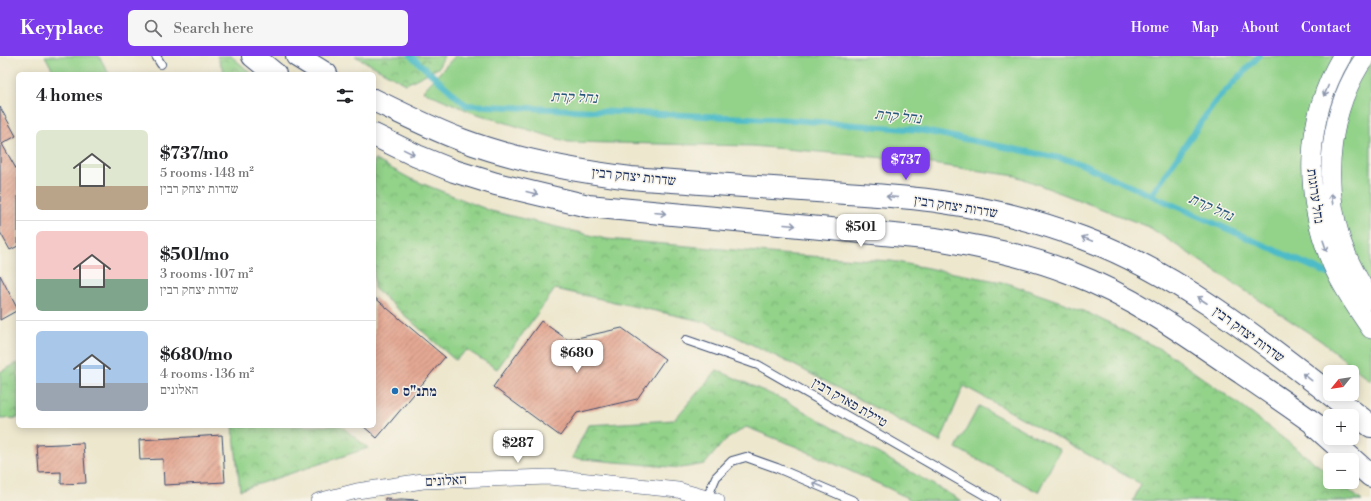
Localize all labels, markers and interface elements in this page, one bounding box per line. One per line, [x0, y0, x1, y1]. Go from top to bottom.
search box [128, 10, 408, 46]
text: Keyplace [20, 16, 104, 40]
icon: search [142, 17, 164, 39]
text: Search here [174, 19, 254, 38]
text: Home [1131, 19, 1169, 37]
text: Map [1191, 19, 1219, 37]
text: About [1241, 19, 1279, 37]
text: Contact [1301, 19, 1351, 37]
text: 4 homes [36, 85, 103, 107]
icon: filters [334, 85, 356, 107]
one-way arrow [1321, 85, 1329, 97]
water label: נחל קרת [550, 87, 599, 108]
water label: נחל קרת [874, 105, 923, 128]
text: $737/mo [160, 143, 229, 165]
icon: home [68, 146, 116, 194]
pin: $737 [882, 147, 930, 181]
one-way arrow [403, 149, 415, 156]
text: $737 [891, 152, 921, 168]
street label: שדרות יצחק רבין [591, 164, 677, 190]
text: 5 rooms · 148 m² [160, 165, 254, 181]
street label: נחל ערוגות [1302, 167, 1328, 225]
text: שדרות יצחק רבין [160, 181, 238, 197]
water label: נחל קרת [1186, 189, 1237, 226]
one-way arrow [525, 190, 538, 197]
street label: שדרות יצחק רבין [913, 191, 999, 223]
one-way arrow [886, 193, 899, 201]
one-way arrow [1329, 193, 1336, 206]
one-way arrow [653, 209, 666, 217]
pin: $501 [837, 214, 885, 248]
text: $501 [845, 219, 877, 235]
one-way arrow [783, 221, 796, 228]
one-way arrow [1081, 235, 1093, 243]
one-way arrow [1322, 239, 1330, 251]
text: $501/mo [160, 244, 229, 266]
icon: home [68, 247, 116, 295]
text: 3 rooms · 107 m² [160, 266, 253, 282]
text: שדרות יצחק רבין [160, 282, 238, 298]
one-way arrow [1196, 296, 1208, 304]
street label: שדרות יצחק רבין [1209, 303, 1288, 367]
pin: $680 [553, 340, 601, 374]
text: $680/mo [160, 344, 233, 366]
text: $680 [560, 345, 594, 361]
icon: home [68, 347, 116, 395]
north arrow [1323, 365, 1359, 401]
map controls [1323, 365, 1359, 489]
text: 4 rooms · 136 m² [160, 366, 254, 382]
one-way arrow [1301, 372, 1312, 381]
street label: טיילת פארק רבין [809, 374, 890, 432]
text: האלונים [160, 382, 198, 398]
place label: מתנ"ס [403, 383, 437, 401]
marker: מתנ"ס [390, 386, 400, 396]
button: + [1323, 409, 1359, 445]
pin: $287 [494, 430, 542, 464]
text: $287 [502, 435, 534, 451]
button: − [1323, 453, 1359, 489]
street label: האלונים [425, 471, 467, 491]
one-way arrow [812, 481, 824, 488]

